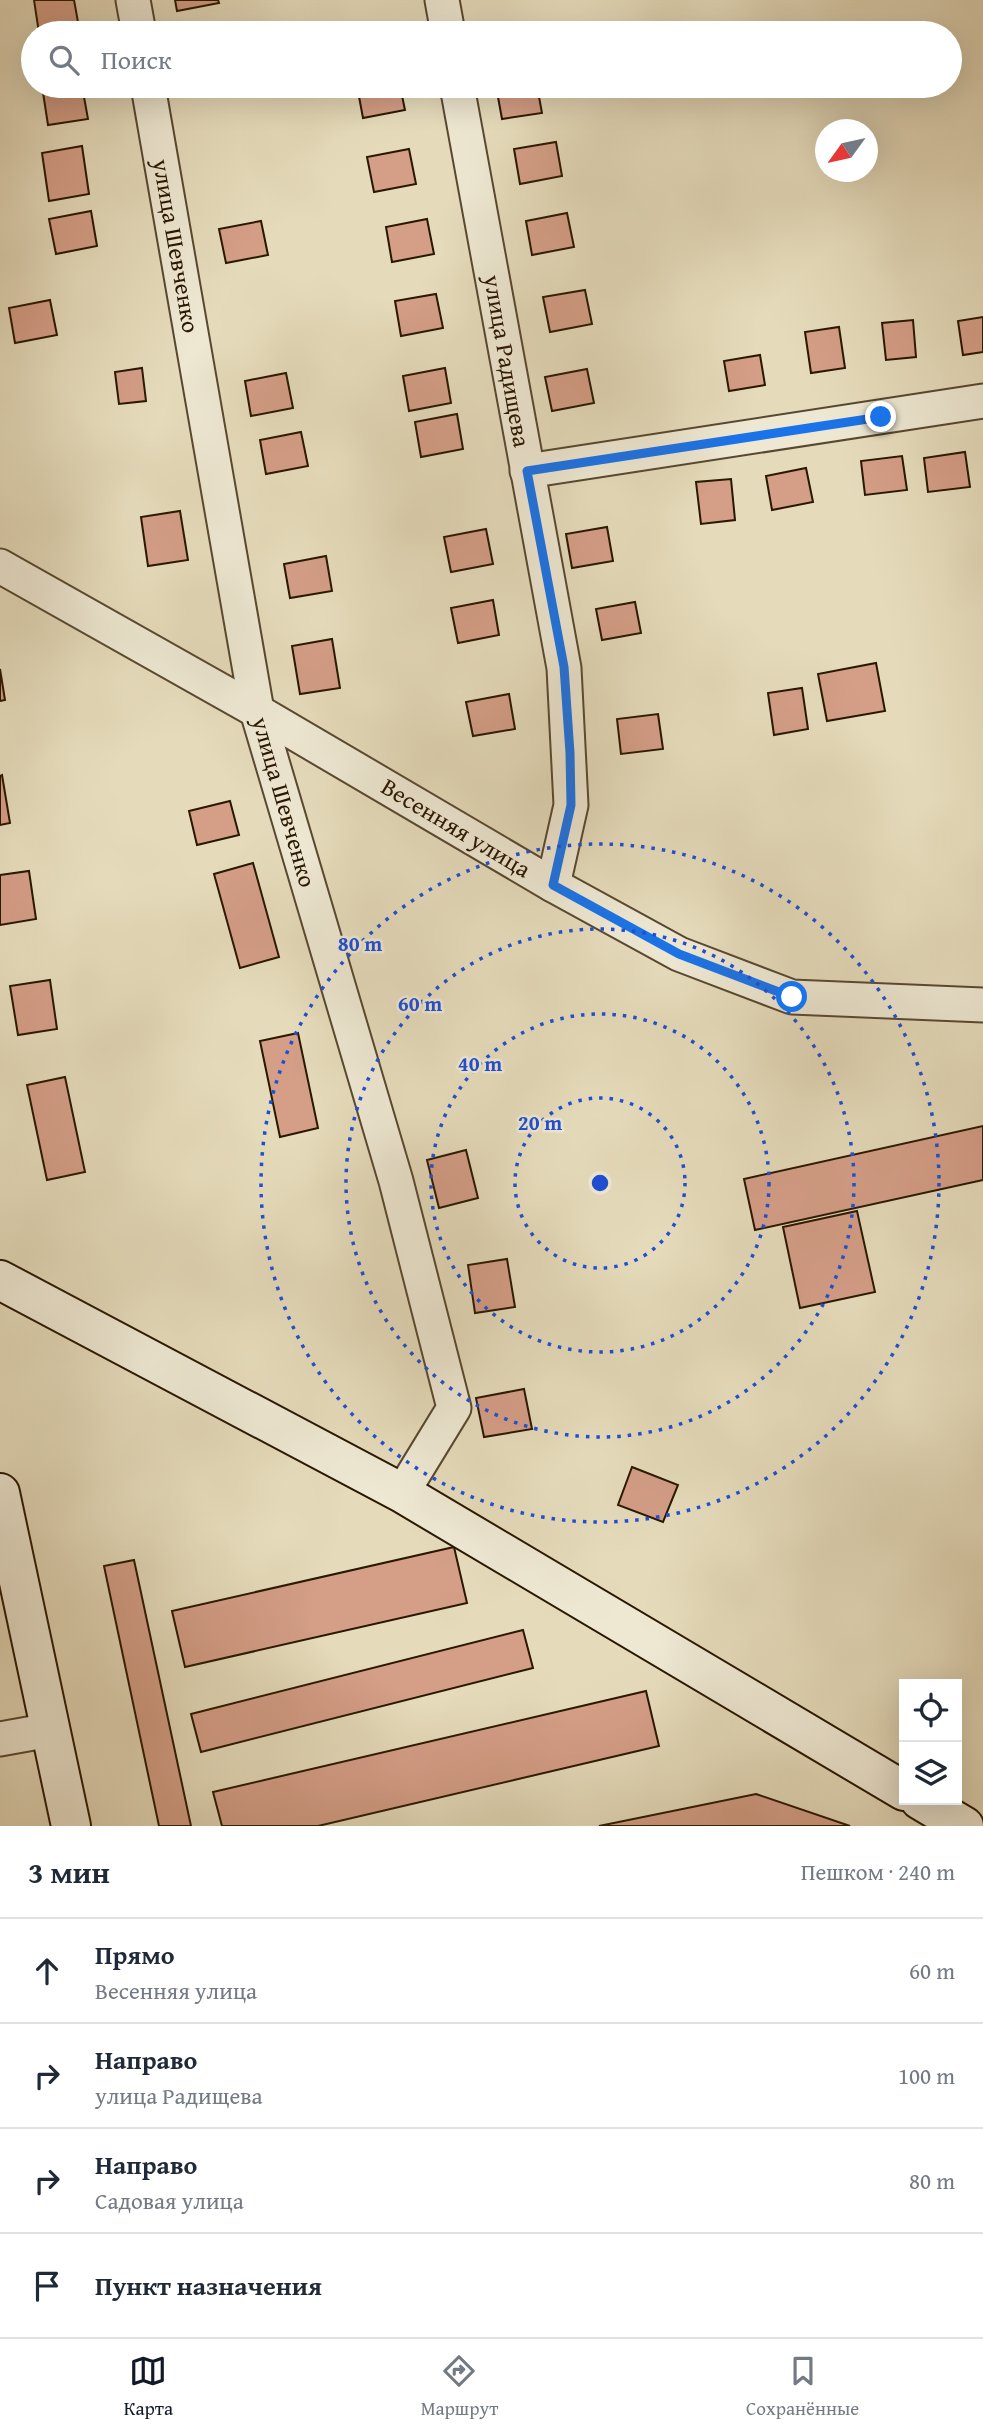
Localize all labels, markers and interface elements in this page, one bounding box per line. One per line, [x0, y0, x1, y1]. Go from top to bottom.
search box [21, 21, 962, 98]
text: Поиск [101, 40, 172, 79]
icon: search [45, 41, 83, 79]
north arrow [815, 119, 878, 182]
street label: улица Шевченко [144, 155, 209, 336]
street label: улица Радищева [475, 271, 540, 450]
route end [865, 401, 896, 432]
street label: улица Шевченко [243, 712, 326, 891]
street label: Весенняя улица [375, 769, 538, 886]
text: 80 m [338, 928, 382, 959]
route start [776, 981, 807, 1012]
text: 60 m [398, 988, 442, 1019]
text: 40 m [458, 1048, 502, 1079]
text: 20 m [518, 1107, 562, 1138]
centre of rings [588, 1171, 612, 1195]
map controls [899, 1679, 962, 1805]
button: locate [899, 1679, 962, 1742]
button: layers [899, 1742, 962, 1805]
text: 3 мин [28, 1850, 110, 1894]
text: Пешком · 240 m [801, 1855, 955, 1888]
text: Прямо [95, 1935, 175, 1974]
icon: ahead [28, 1952, 66, 1990]
text: 60 m [909, 1954, 955, 1987]
text: Весенняя улица [95, 1974, 257, 2007]
text: Направо [95, 2040, 197, 2079]
icon: right [28, 2057, 66, 2095]
text: 100 m [898, 2059, 955, 2092]
text: улица Радищева [95, 2079, 262, 2112]
text: Направо [95, 2145, 197, 2184]
icon: right [28, 2162, 66, 2200]
text: 80 m [909, 2164, 955, 2197]
text: Садовая улица [95, 2184, 244, 2217]
text: Пункт назначения [95, 2266, 322, 2305]
icon: arrive [28, 2267, 66, 2305]
tab: Карта [124, 2352, 173, 2422]
tab: Маршрут [421, 2352, 498, 2422]
tab: Сохранённые [746, 2352, 859, 2422]

